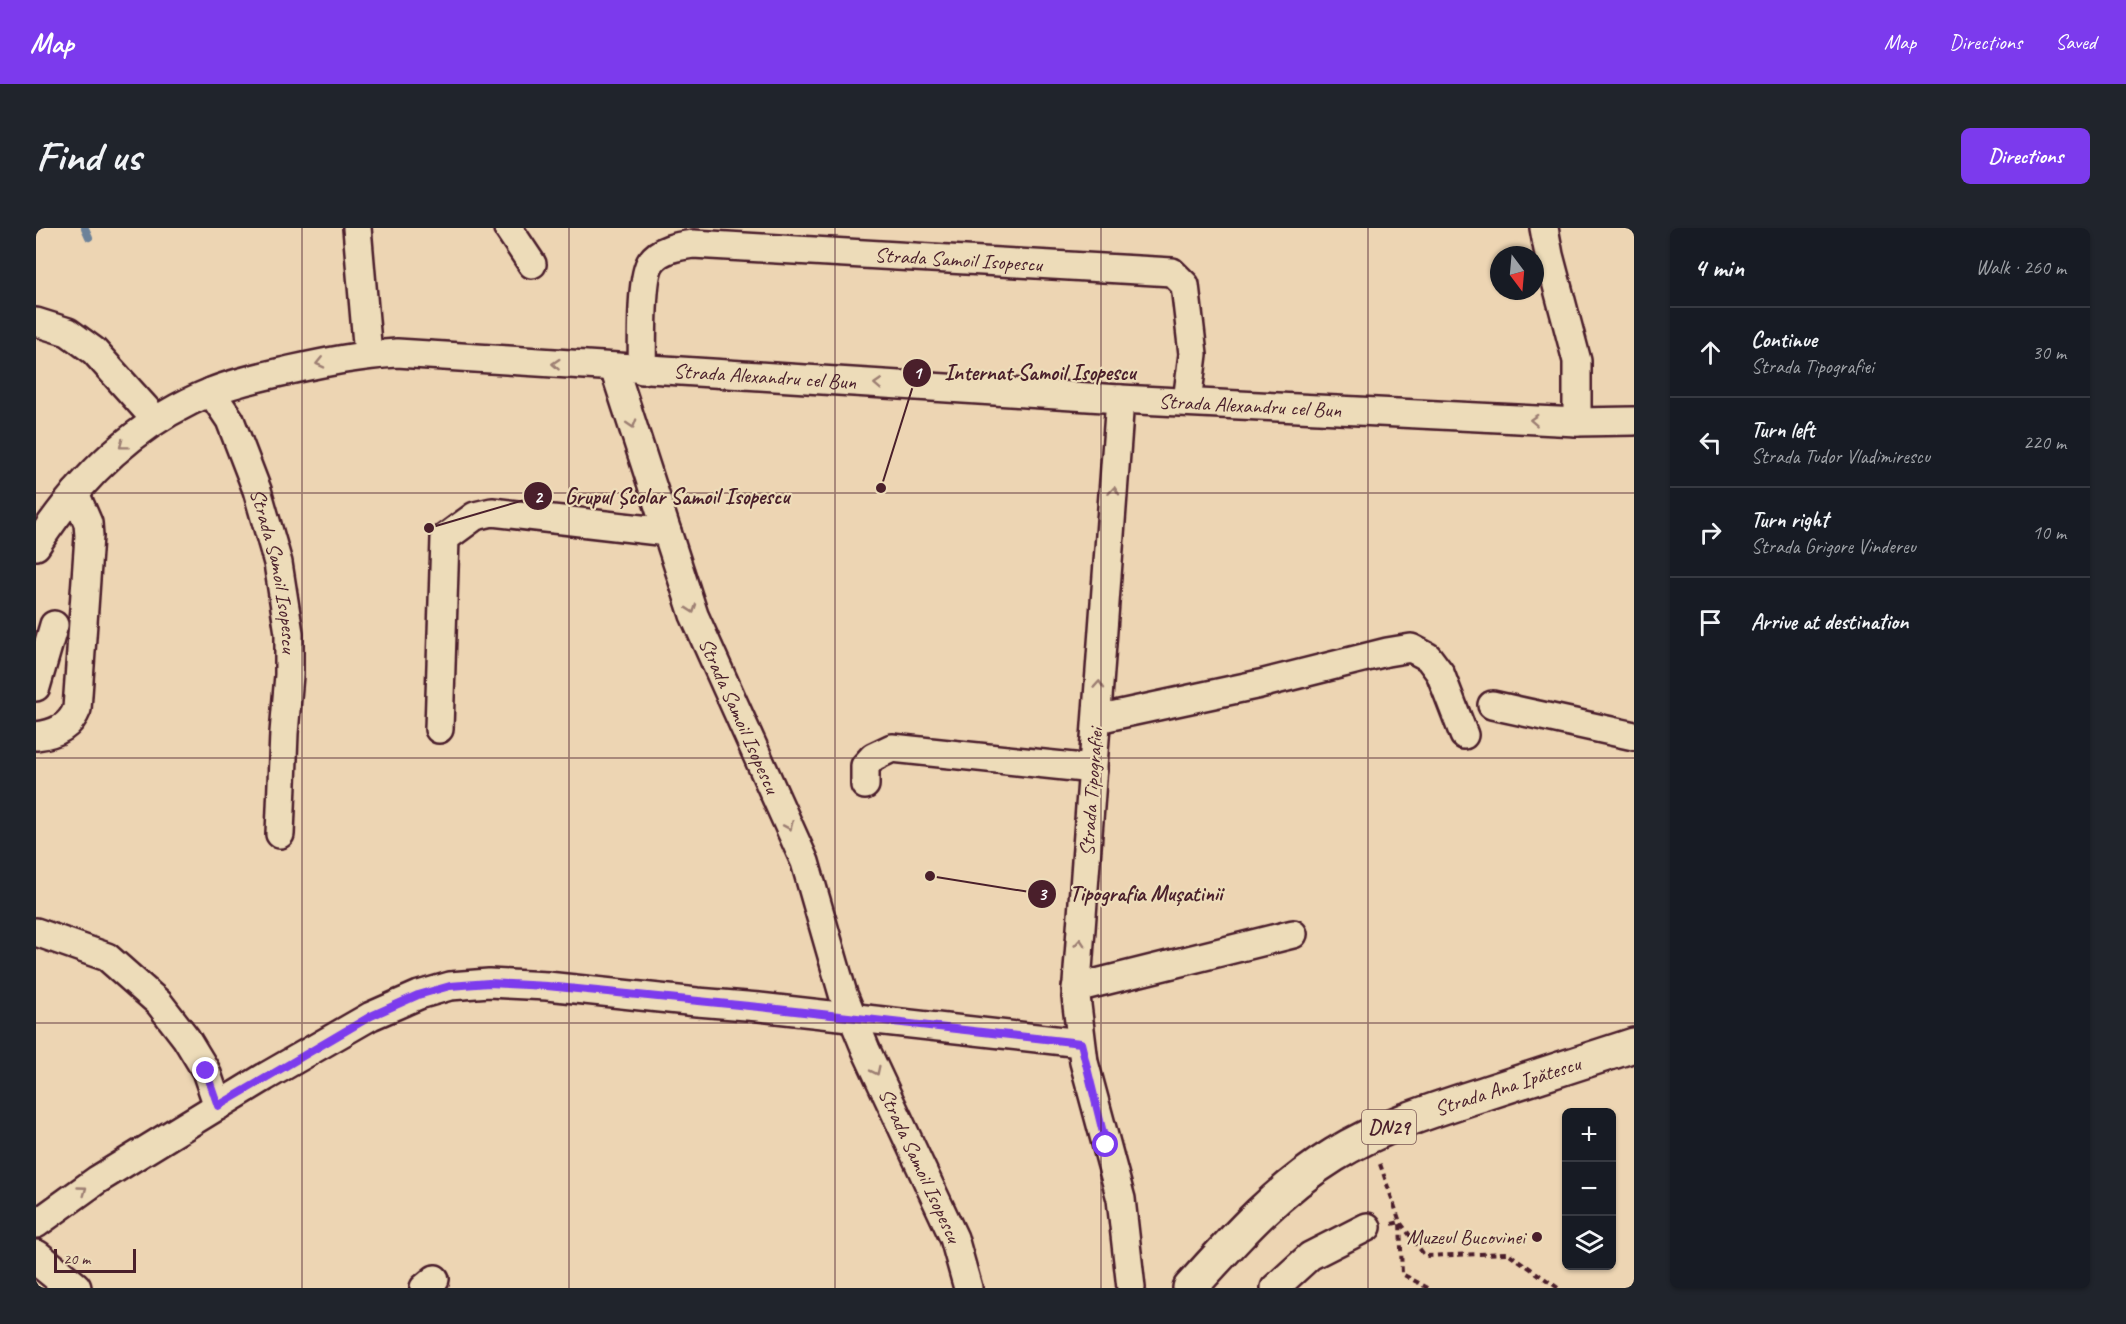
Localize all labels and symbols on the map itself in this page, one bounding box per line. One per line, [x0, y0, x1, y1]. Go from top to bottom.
street label: Strada Samoil Isopescu [874, 242, 1044, 277]
north arrow [1490, 246, 1544, 300]
callout: Internat Samoil Isopescu [902, 353, 1148, 393]
one-way arrow [315, 356, 325, 369]
one-way arrow [551, 358, 560, 371]
street label: Strada Alexandru cel Bun [673, 358, 858, 395]
text: Internat Samoil Isopescu [944, 359, 1138, 387]
text: 1 [913, 362, 923, 384]
one-way arrow [873, 378, 882, 391]
street label: Strada Alexandru cel Bun [1158, 388, 1343, 423]
one-way arrow [1529, 413, 1538, 426]
one-way arrow [624, 418, 637, 429]
one-way arrow [119, 437, 130, 448]
callout: Grupul Școlar Samoil Isopescu [523, 476, 801, 516]
text: Grupul Școlar Samoil Isopescu [565, 483, 791, 511]
street label: Strada Samoil Isopescu [244, 486, 302, 654]
text: 2 [534, 486, 544, 508]
one-way arrow [1107, 486, 1120, 495]
one-way arrow [685, 604, 698, 614]
street label: Strada Samoil Isopescu [693, 634, 786, 799]
one-way arrow [1092, 681, 1105, 690]
street label: Strada Tipografiei [1074, 724, 1109, 857]
one-way arrow [781, 819, 793, 830]
callout: Tipografia Mușatinii [1027, 874, 1234, 914]
text: Tipografia Mușatinii [1070, 880, 1225, 908]
text: 3 [1038, 883, 1048, 905]
one-way arrow [1073, 938, 1086, 947]
street label: Strada Ana Ipătescu [1431, 1050, 1585, 1122]
route end [192, 1057, 218, 1083]
one-way arrow [869, 1065, 881, 1076]
street label: Strada Samoil Isopescu [873, 1084, 968, 1247]
road number: DN29 [1362, 1110, 1416, 1144]
route start [1092, 1131, 1118, 1157]
one-way arrow [77, 1186, 88, 1197]
place label: Muzeul Bucovinei [1407, 1224, 1528, 1250]
marker: Muzeul Bucovinei [1530, 1230, 1544, 1244]
scale bar [54, 1246, 136, 1274]

